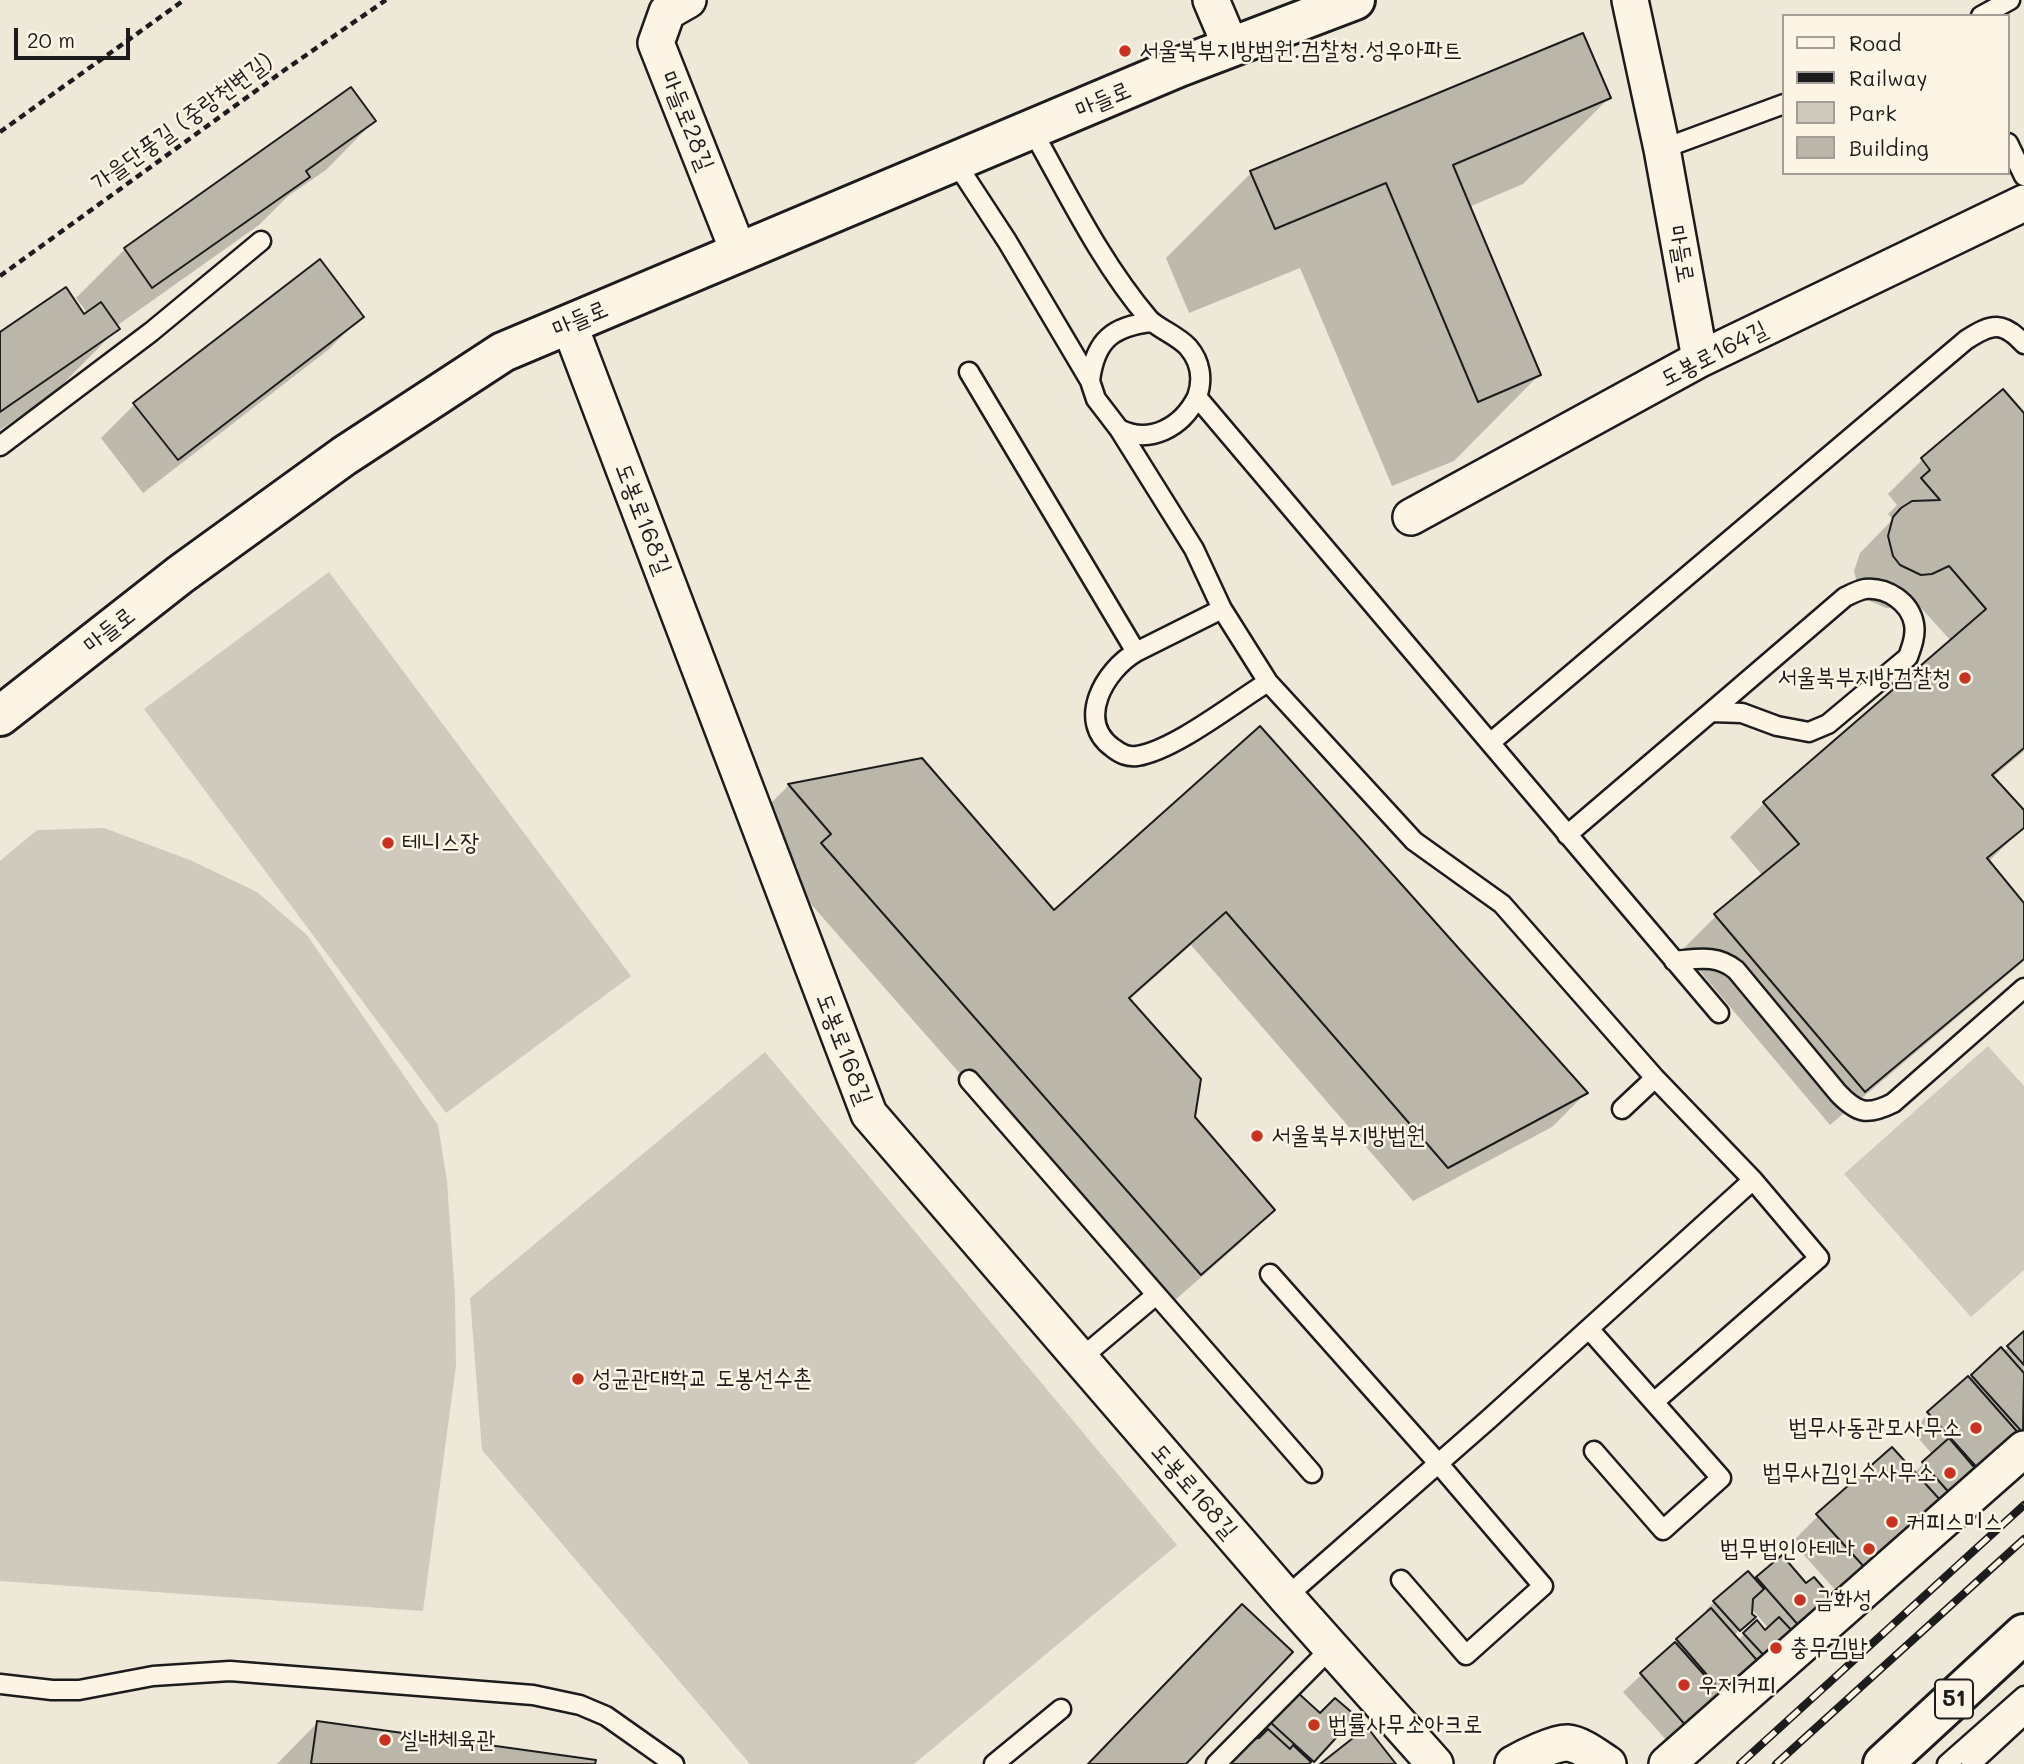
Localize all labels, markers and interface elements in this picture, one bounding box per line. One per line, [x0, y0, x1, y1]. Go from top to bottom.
scale bar [18, 14, 133, 58]
legend [1783, 14, 2010, 175]
text: 20 m [27, 26, 75, 53]
text: Road [1849, 29, 1901, 56]
place label: 서울북부지방법원.검찰청.성우아파트 [1139, 37, 1462, 65]
marker: 서울북부지방법원.검찰청.성우아파트 [1117, 43, 1133, 59]
street label: 가을단풍길 (중랑천변길) [86, 47, 278, 197]
text: Railway [1849, 64, 1928, 91]
street label: 마들로28길 [654, 67, 720, 175]
street label: 마들로 [1071, 75, 1135, 125]
text: Park [1849, 99, 1897, 126]
text: Building [1849, 134, 1929, 161]
street label: 마들로 [1662, 223, 1700, 285]
street label: 마들로 [548, 294, 612, 344]
street label: 도봉로164길 [1656, 315, 1772, 393]
street label: 도봉로168길 [609, 459, 677, 579]
street label: 마들로 [77, 601, 141, 659]
place label: 서울북부지방검찰청 [1777, 664, 1951, 692]
marker: 서울북부지방검찰청 [1957, 670, 1973, 686]
place label: 테니스장 [402, 829, 479, 857]
marker: 테니스장 [380, 835, 396, 851]
street label: 도봉로168길 [810, 989, 878, 1109]
place label: 서울북부지방법원 [1271, 1122, 1426, 1150]
marker: 서울북부지방법원 [1249, 1128, 1265, 1144]
place label: 성균관대학교 도봉선수촌 [592, 1365, 812, 1393]
marker: 성균관대학교 도봉선수촌 [570, 1371, 586, 1387]
place label: 법무사동관모사무소 [1788, 1414, 1962, 1442]
marker: 법무사동관모사무소 [1968, 1420, 1984, 1436]
street label: 도봉로168길 [1145, 1437, 1243, 1545]
place label: 법무사김인수사무소 [1762, 1459, 1936, 1487]
marker: 법무사김인수사무소 [1942, 1465, 1958, 1481]
place label: 커피스미스 [1906, 1508, 2003, 1536]
marker: 커피스미스 [1884, 1514, 1900, 1530]
place label: 법무법인아테나 [1720, 1535, 1855, 1563]
marker: 법무법인아테나 [1861, 1541, 1877, 1557]
place label: 금화성 [1814, 1586, 1872, 1614]
marker: 금화성 [1792, 1592, 1808, 1608]
place label: 충무김밥 [1790, 1634, 1867, 1662]
marker: 충무김밥 [1768, 1640, 1784, 1656]
place label: 우지커피 [1698, 1671, 1775, 1699]
marker: 우지커피 [1676, 1677, 1692, 1693]
road number: 51 [1935, 1680, 1973, 1718]
place label: 법률사무소아크로 [1328, 1711, 1482, 1739]
marker: 법률사무소아크로 [1306, 1717, 1322, 1733]
place label: 실내체육관 [399, 1726, 496, 1754]
marker: 실내체육관 [377, 1732, 393, 1748]

